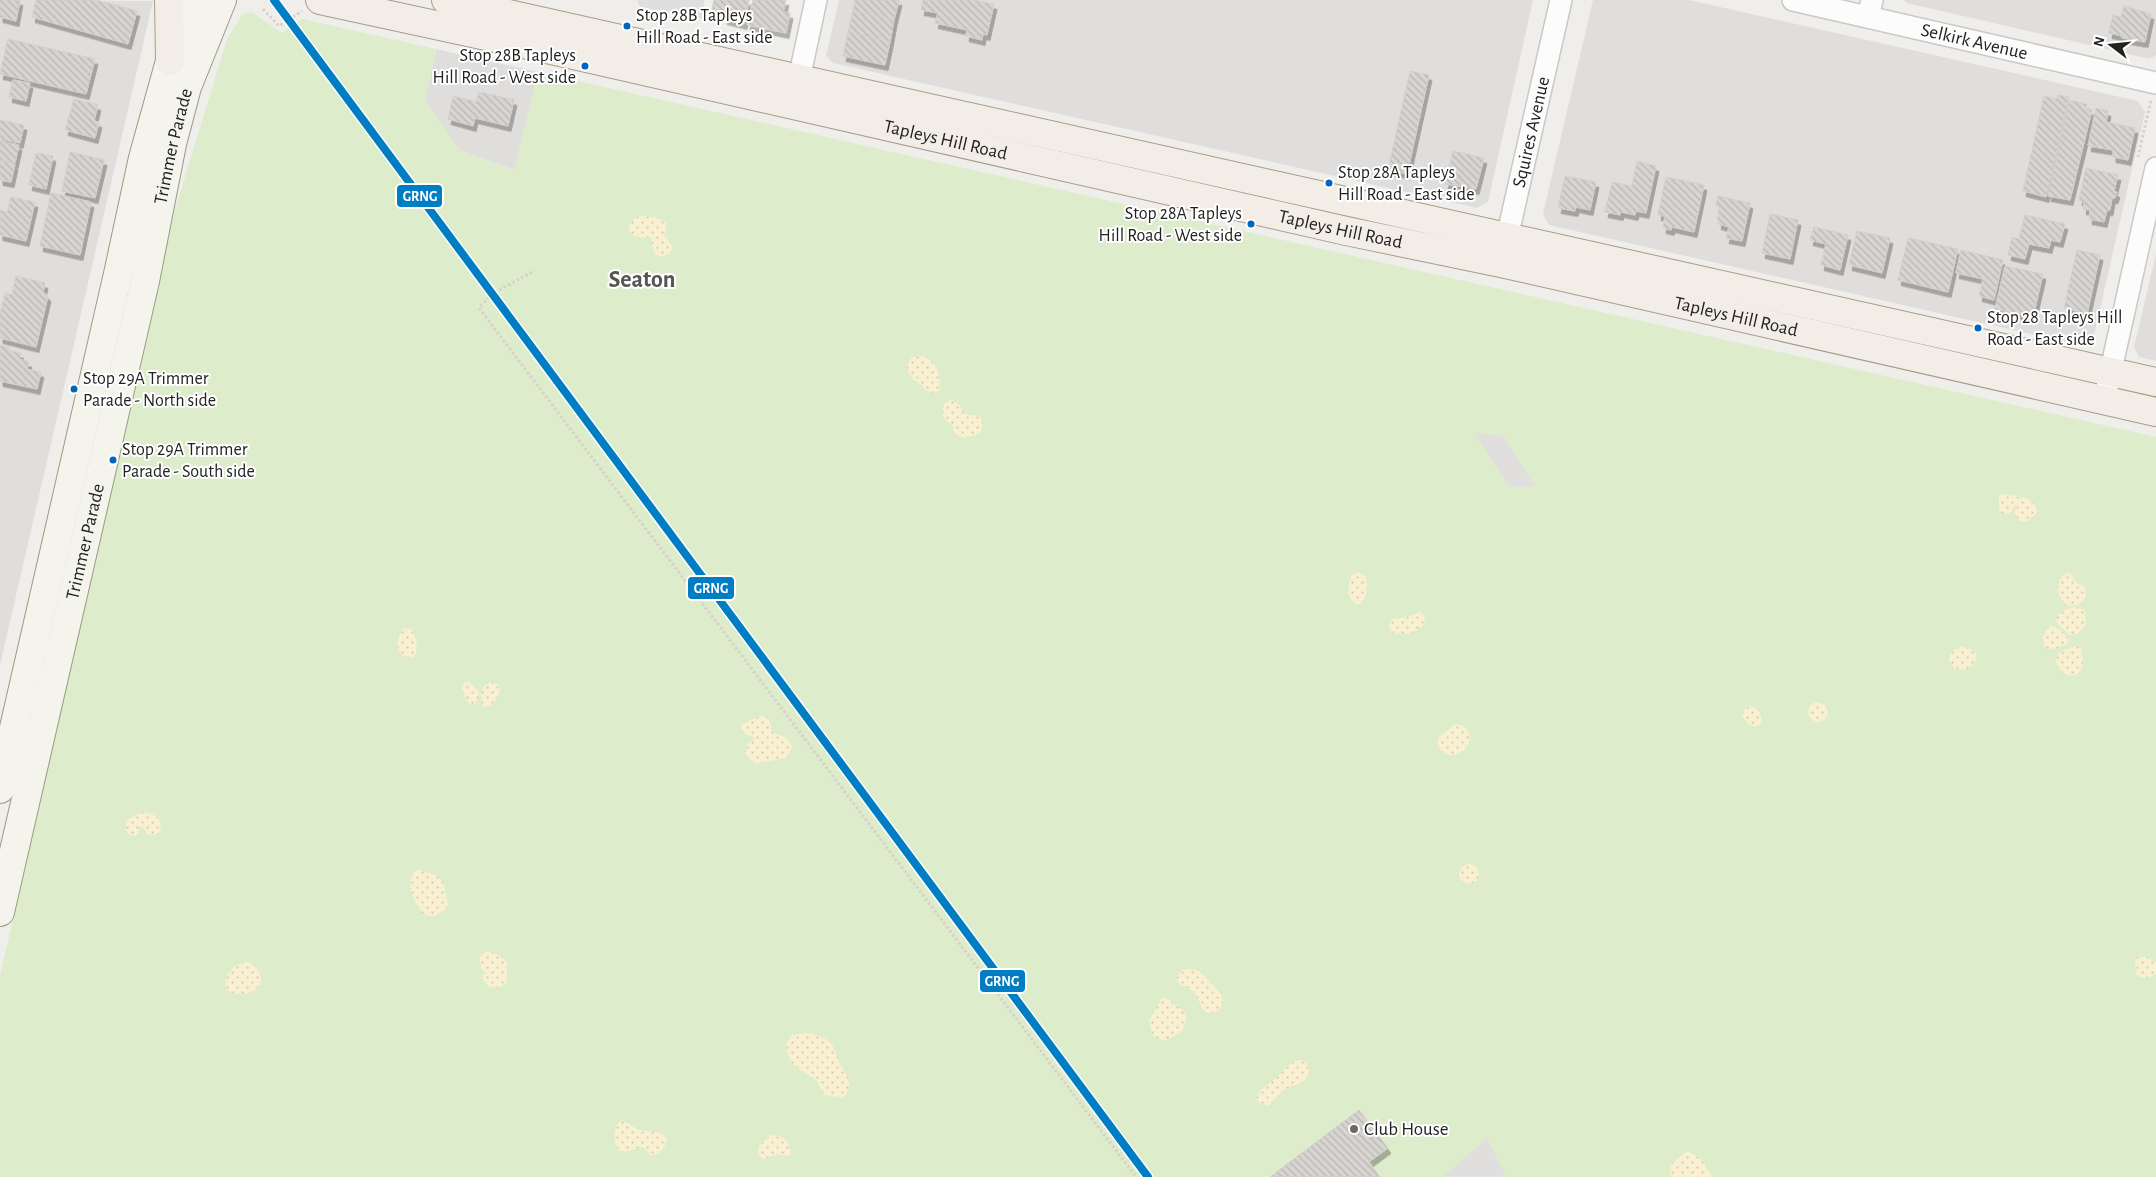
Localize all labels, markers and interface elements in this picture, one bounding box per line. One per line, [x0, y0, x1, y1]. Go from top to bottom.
place label: Stop 28B Tapleys Hill Road - East side [636, 7, 772, 47]
street label: Selkirk Avenue [1919, 20, 2029, 63]
north arrow [2086, 20, 2136, 70]
marker: Stop 28B Tapleys Hill Road - East side [622, 21, 632, 31]
text: N [2091, 35, 2108, 48]
place label: Stop 28B Tapleys Hill Road - West side [433, 47, 576, 87]
marker: Stop 28B Tapleys Hill Road - West side [580, 61, 590, 71]
street label: Squires Avenue [1509, 75, 1553, 189]
street label: Trimmer Parade [151, 86, 196, 206]
street label: Tapleys Hill Road [882, 116, 1009, 163]
place label: Stop 28A Tapleys Hill Road - East side [1338, 164, 1474, 204]
marker: Stop 28A Tapleys Hill Road - East side [1324, 178, 1334, 188]
line badge: GRNG [396, 184, 443, 208]
text: GRNG [403, 190, 437, 204]
place label: Stop 28A Tapleys Hill Road - West side [1099, 205, 1242, 245]
street label: Tapleys Hill Road [1277, 206, 1404, 252]
marker: Stop 28A Tapleys Hill Road - West side [1246, 219, 1256, 229]
district label: Seaton [609, 268, 675, 292]
street label: Tapleys Hill Road [1672, 293, 1800, 340]
place label: Stop 28 Tapleys Hill Road - East side [1987, 309, 2122, 349]
marker: Stop 28 Tapleys Hill Road - East side [1973, 323, 1983, 333]
place label: Stop 29A Trimmer Parade - North side [83, 370, 216, 410]
marker: Stop 29A Trimmer Parade - North side [69, 384, 79, 394]
place label: Stop 29A Trimmer Parade - South side [122, 441, 255, 481]
marker: Stop 29A Trimmer Parade - South side [108, 455, 118, 465]
street label: Trimmer Parade [63, 482, 108, 601]
line badge: GRNG [687, 576, 735, 600]
text: GRNG [694, 582, 728, 596]
line badge: GRNG [979, 969, 1026, 993]
text: GRNG [985, 975, 1019, 989]
place label: Club House [1364, 1120, 1449, 1139]
marker: Club House [1348, 1123, 1360, 1135]

